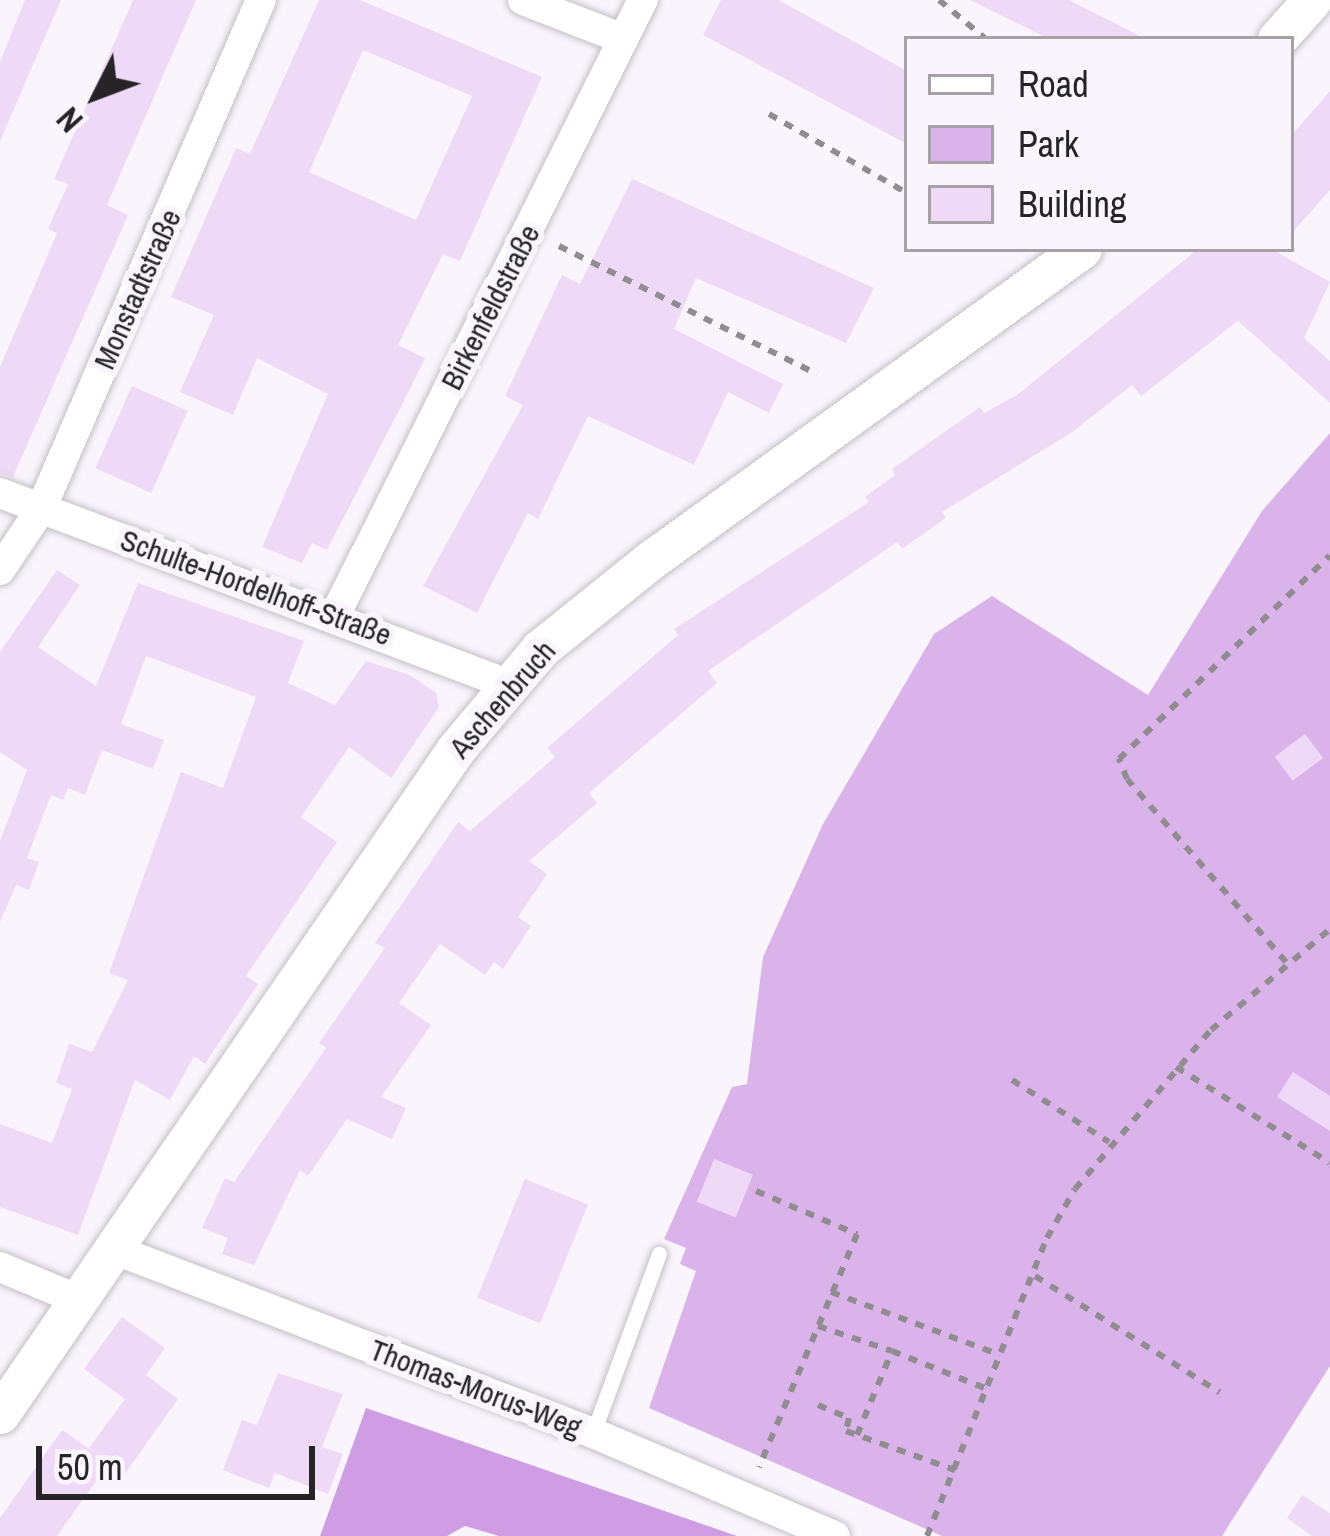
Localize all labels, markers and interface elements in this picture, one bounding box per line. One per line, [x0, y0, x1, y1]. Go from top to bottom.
north arrow [36, 36, 156, 156]
legend [904, 36, 1294, 252]
text: Road [1018, 60, 1089, 108]
text: N [46, 98, 92, 142]
text: Park [1018, 120, 1079, 168]
text: Building [1018, 180, 1126, 228]
street label: Monstadtstraße [86, 204, 188, 374]
street label: Birkenfeldstraße [433, 218, 547, 396]
street label: Schulte-Hordelhoff-Straße [116, 521, 396, 653]
street label: Aschenbruch [441, 633, 563, 765]
street label: Thomas-Morus-Weg [365, 1331, 587, 1445]
scale bar [42, 1422, 321, 1496]
text: 50 m [57, 1443, 123, 1491]

